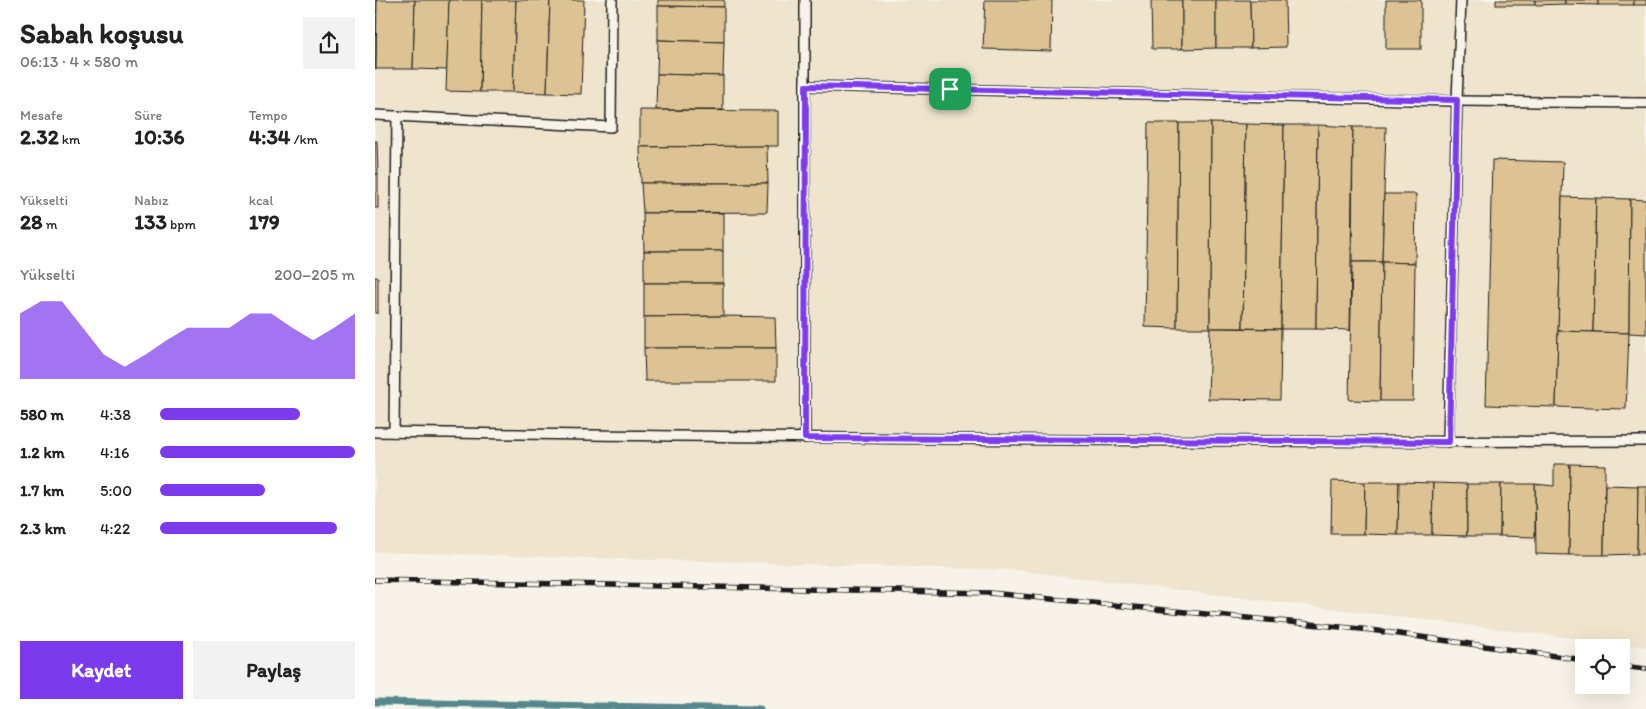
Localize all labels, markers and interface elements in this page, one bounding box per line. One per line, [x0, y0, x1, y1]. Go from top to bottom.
text: Sabah koşusu [20, 16, 184, 50]
button: share [303, 17, 355, 69]
text: 06:13 · 4 × 580 m [20, 52, 138, 71]
pin [929, 68, 971, 110]
icon: arrive [936, 75, 964, 103]
text: Mesafe [20, 107, 63, 124]
text: Süre [134, 107, 162, 124]
text: Tempo [249, 107, 288, 124]
text: 2.32 [20, 124, 59, 149]
text: 10:36 [134, 124, 185, 149]
text: 4:34 [249, 124, 291, 149]
text: km [59, 131, 80, 148]
text: /km [291, 131, 318, 148]
text: Yükselti [20, 192, 68, 209]
text: Nabız [134, 192, 168, 209]
text: kcal [249, 192, 274, 209]
text: 28 [20, 209, 43, 234]
text: 133 [134, 209, 167, 234]
text: 179 [249, 209, 280, 234]
text: m [43, 216, 58, 233]
text: bpm [167, 216, 196, 233]
text: Yükselti [20, 265, 75, 284]
text: 200–205 m [274, 265, 355, 284]
text: 580 m [20, 405, 64, 424]
text: 4:38 [100, 405, 131, 424]
text: 1.2 km [20, 443, 65, 462]
text: 4:16 [100, 443, 129, 462]
text: 1.7 km [20, 481, 64, 500]
text: 5:00 [100, 481, 132, 500]
text: 2.3 km [20, 519, 66, 538]
text: 4:22 [100, 519, 130, 538]
map controls [1575, 639, 1630, 694]
button: locate [1575, 639, 1630, 694]
button: Kaydet [20, 641, 183, 699]
button: Paylaş [193, 641, 355, 699]

